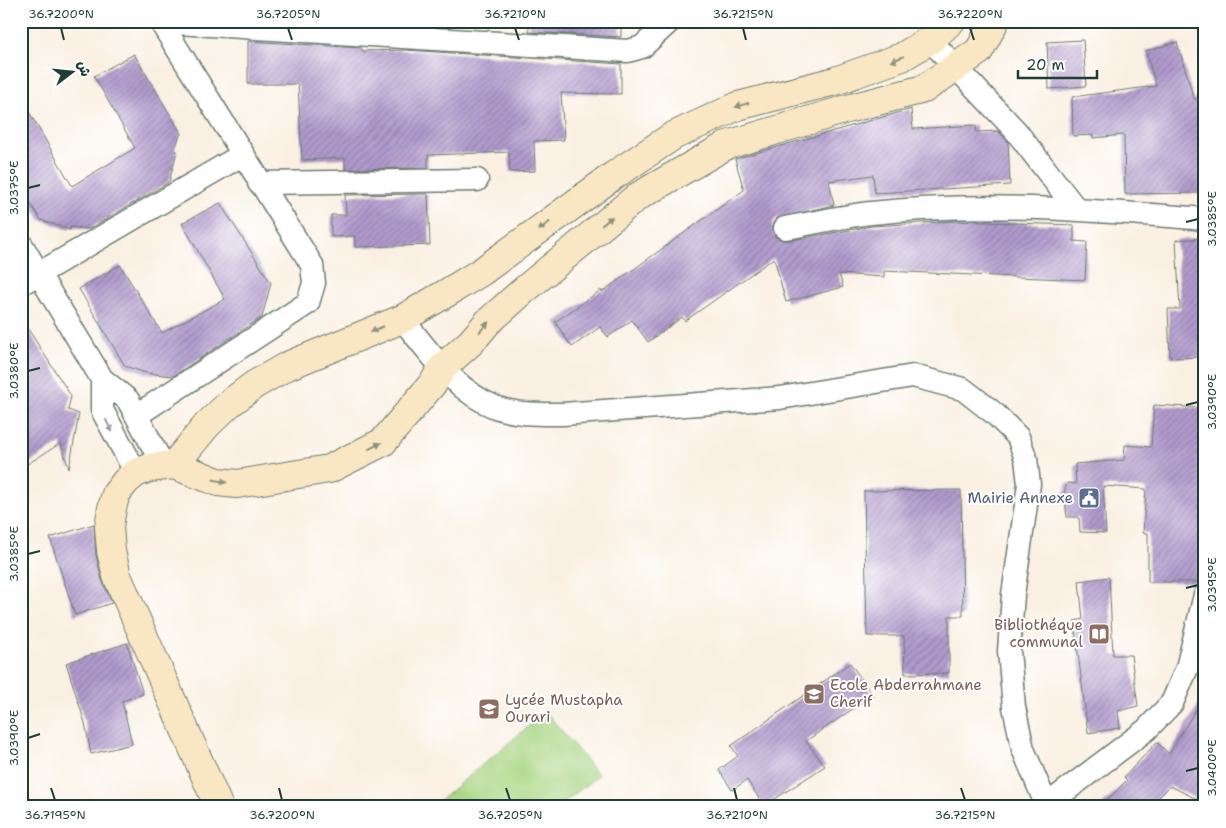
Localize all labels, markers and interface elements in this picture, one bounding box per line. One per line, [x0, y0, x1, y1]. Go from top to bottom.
text: 36.7200°N [28, 6, 94, 22]
text: 36.7205°N [256, 6, 320, 22]
text: 36.7210°N [484, 6, 546, 22]
text: 36.7215°N [713, 6, 773, 22]
text: 36.7220°N [937, 6, 1003, 22]
north arrow [48, 48, 98, 98]
scale bar [1018, 48, 1097, 80]
one-way arrow [890, 55, 904, 63]
text: 20 m [1026, 55, 1065, 75]
text: ش [74, 59, 95, 78]
one-way arrow [734, 101, 749, 109]
text: 3.0375°E [6, 160, 22, 216]
text: 3.0385°E [1204, 191, 1220, 247]
one-way arrow [601, 216, 614, 227]
one-way arrow [537, 221, 551, 231]
one-way arrow [478, 321, 490, 333]
one-way arrow [369, 325, 384, 333]
text: 3.0380°E [6, 343, 22, 399]
text: 3.0390°E [1204, 374, 1220, 430]
one-way arrow [105, 419, 113, 433]
one-way arrow [368, 442, 382, 450]
one-way arrow [212, 478, 228, 486]
public building icon: Mairie Annexe [1077, 486, 1101, 510]
place label: Mairie Annexe [967, 488, 1073, 508]
text: 3.0385°E [6, 526, 22, 582]
text: 3.0395°E [1204, 557, 1220, 613]
place label: Bibliothéque communal [994, 615, 1083, 652]
library icon: Bibliothéque communal [1087, 622, 1111, 646]
place label: Ecole Abderrahmane Cherif [830, 675, 982, 712]
school or university icon: Ecole Abderrahmane Cherif [802, 682, 826, 706]
place label: Lycée Mustapha Ourari [505, 690, 623, 727]
school or university icon: Lycée Mustapha Ourari [477, 697, 501, 721]
text: 3.0390°E [6, 710, 22, 766]
text: 3.0400°E [1204, 739, 1220, 797]
text: 36.7195°N [24, 807, 86, 823]
text: 36.7200°N [249, 807, 315, 823]
text: 36.7205°N [478, 807, 542, 823]
text: 36.7210°N [706, 807, 768, 823]
text: 36.7215°N [935, 807, 995, 823]

